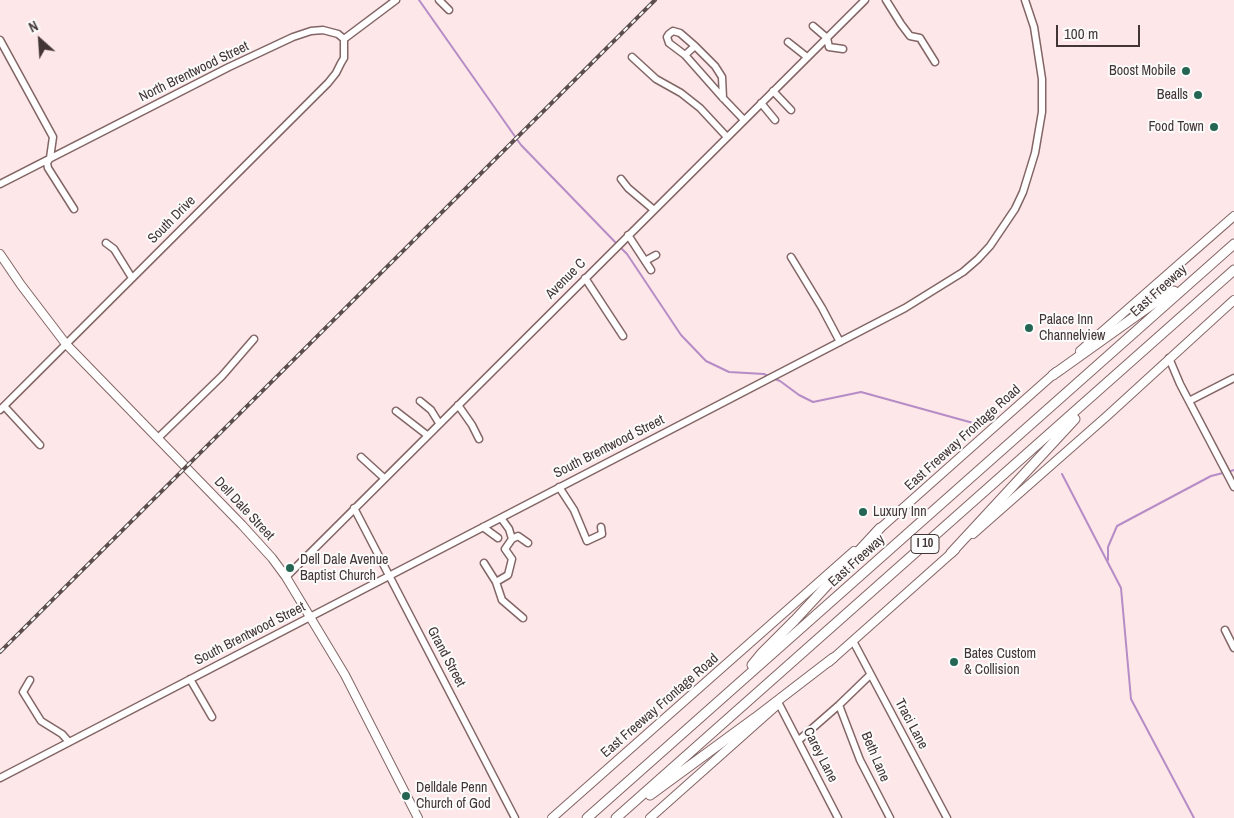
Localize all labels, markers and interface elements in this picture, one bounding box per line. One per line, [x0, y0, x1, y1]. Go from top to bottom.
north arrow [15, 15, 65, 65]
scale bar [1059, 15, 1143, 47]
text: N [26, 17, 41, 36]
text: 100 m [1064, 23, 1098, 44]
street label: North Brentwood Street [136, 38, 252, 106]
place label: Boost Mobile [1109, 63, 1176, 79]
marker: Boost Mobile [1180, 65, 1192, 77]
place label: Bealls [1157, 87, 1188, 103]
marker: Bealls [1192, 89, 1204, 101]
place label: Food Town [1148, 119, 1204, 135]
marker: Food Town [1208, 121, 1220, 133]
street label: South Drive [145, 193, 199, 247]
street label: Avenue C [542, 255, 590, 303]
street label: East Freeway [1127, 261, 1191, 321]
place label: Palace Inn Channelview [1039, 312, 1105, 344]
marker: Palace Inn Channelview [1023, 322, 1035, 334]
street label: East Freeway Frontage Road [902, 382, 1024, 494]
street label: South Brentwood Street [551, 412, 667, 482]
street label: Dell Dale Street [210, 474, 278, 544]
place label: Luxury Inn [873, 504, 927, 520]
marker: Luxury Inn [857, 506, 869, 518]
street label: East Freeway [825, 531, 889, 591]
road number: I 10 [911, 534, 939, 554]
place label: Dell Dale Avenue Baptist Church [300, 552, 388, 584]
marker: Dell Dale Avenue Baptist Church [284, 562, 296, 574]
street label: South Brentwood Street [192, 599, 308, 669]
street label: Grand Street [423, 624, 469, 690]
place label: Bates Custom & Collision [964, 646, 1036, 679]
street label: East Freeway Frontage Road [598, 650, 722, 762]
marker: Bates Custom & Collision [948, 656, 960, 668]
street label: Traci Lane [891, 696, 931, 752]
street label: Carey Lane [799, 725, 841, 785]
street label: Beth Lane [857, 730, 893, 784]
place label: Delldale Penn Church of God [416, 780, 491, 812]
marker: Delldale Penn Church of God [400, 790, 412, 802]

